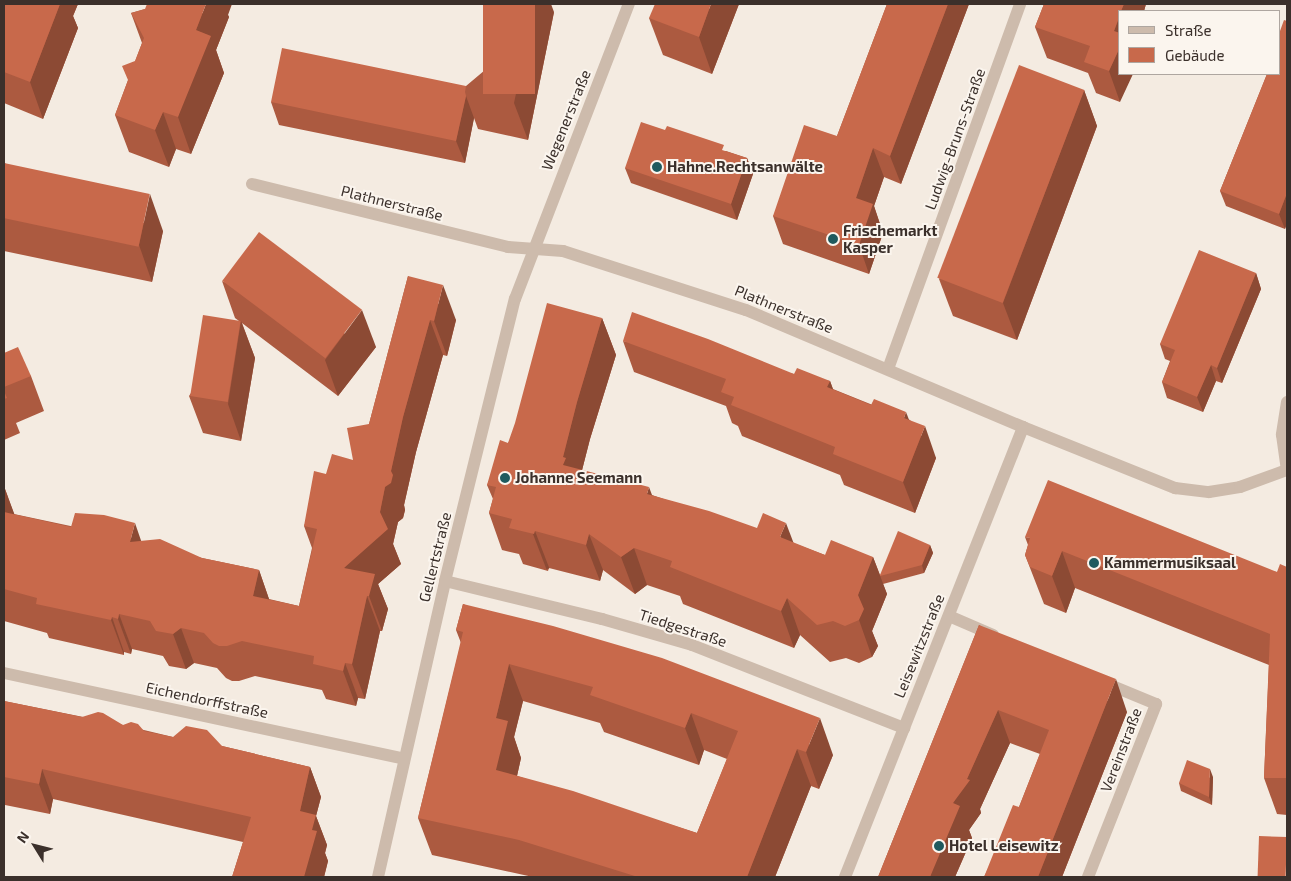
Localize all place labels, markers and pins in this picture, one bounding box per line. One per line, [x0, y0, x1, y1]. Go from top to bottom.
place label: Hahne.Rechtsanwälte [667, 158, 823, 176]
marker: Hahne.Rechtsanwälte [651, 161, 663, 173]
place label: Frischemarkt Kasper [843, 221, 937, 256]
marker: Frischemarkt Kasper [827, 233, 839, 245]
place label: Johanne Seemann [515, 469, 642, 487]
marker: Johanne Seemann [499, 472, 511, 484]
place label: Kammermusiksaal [1104, 554, 1236, 572]
marker: Kammermusiksaal [1088, 557, 1100, 569]
place label: Hotel Leisewitz [949, 837, 1059, 855]
marker: Hotel Leisewitz [933, 840, 945, 852]

